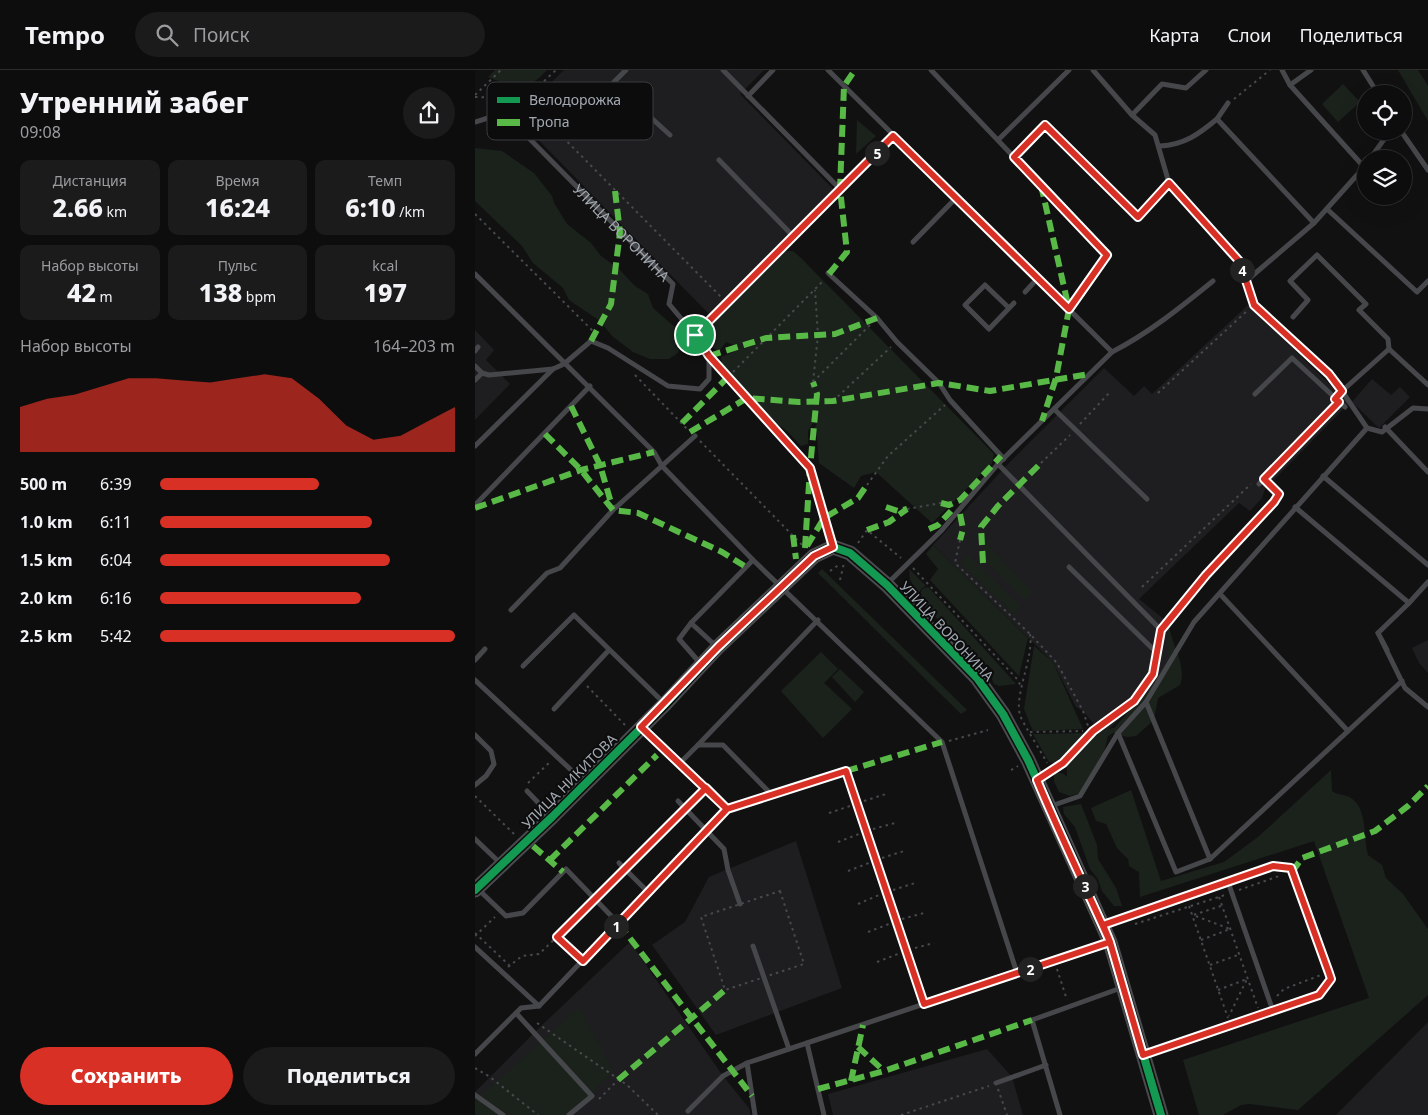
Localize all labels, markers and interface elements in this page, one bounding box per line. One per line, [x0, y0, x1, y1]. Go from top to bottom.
search box [135, 12, 485, 57]
text: Tempo [25, 18, 105, 51]
icon: search [153, 21, 181, 49]
text: Поиск [193, 22, 250, 48]
text: Карта [1149, 23, 1199, 47]
text: Слои [1227, 23, 1271, 47]
text: Поделиться [1299, 23, 1403, 47]
legend [487, 82, 653, 140]
text: Утренний забег [20, 83, 248, 121]
map controls [1357, 85, 1412, 205]
button: locate [1357, 85, 1412, 140]
button: share [403, 87, 455, 139]
text: Велодорожка [529, 90, 621, 109]
text: Тропа [529, 112, 569, 131]
text: 09:08 [20, 121, 61, 143]
pin: 5 [865, 140, 889, 166]
text: 5 [873, 144, 882, 163]
button: layers [1357, 150, 1412, 205]
text: Дистанция [53, 171, 127, 190]
text: Время [215, 171, 260, 190]
text: Темп [368, 171, 402, 190]
street label: УЛИЦА ВОРОНИНА [569, 179, 674, 285]
text: 2.66 [52, 190, 103, 224]
text: 16:24 [205, 190, 270, 224]
text: 6:10 [345, 190, 396, 224]
text: km [103, 202, 127, 221]
text: /km [396, 202, 425, 221]
text: Набор высоты [41, 256, 139, 275]
text: Пульс [218, 256, 257, 275]
text: kcal [372, 256, 398, 275]
pin: 4 [1229, 258, 1255, 282]
text: 4 [1238, 261, 1247, 280]
text: 42 [67, 275, 96, 309]
text: 138 [199, 275, 242, 309]
text: 197 [363, 275, 407, 309]
text: m [96, 287, 113, 306]
text: bpm [242, 287, 276, 306]
pin [674, 314, 716, 356]
icon: arrive [681, 321, 709, 349]
text: Набор высоты [20, 335, 132, 357]
text: 164–203 m [373, 335, 455, 357]
text: 500 m [20, 473, 67, 495]
text: 6:39 [100, 473, 132, 495]
text: 1.0 km [20, 511, 72, 533]
text: 6:11 [100, 511, 132, 533]
text: 1.5 km [20, 549, 72, 571]
text: 6:04 [100, 549, 132, 571]
street label: УЛИЦА ВОРОНИНА [896, 577, 998, 685]
text: 2.0 km [20, 587, 72, 609]
text: 6:16 [100, 587, 132, 609]
text: 2.5 km [20, 625, 72, 647]
text: 5:42 [100, 625, 132, 647]
street label: УЛИЦА НИКИТОВА [517, 729, 621, 833]
pin: 3 [1073, 874, 1097, 898]
text: 3 [1081, 877, 1090, 896]
pin: 1 [603, 914, 629, 938]
text: 1 [612, 917, 621, 936]
pin: 2 [1017, 956, 1043, 982]
text: 2 [1026, 960, 1035, 979]
button: Сохранить [20, 1047, 233, 1105]
button: Поделиться [243, 1047, 455, 1105]

